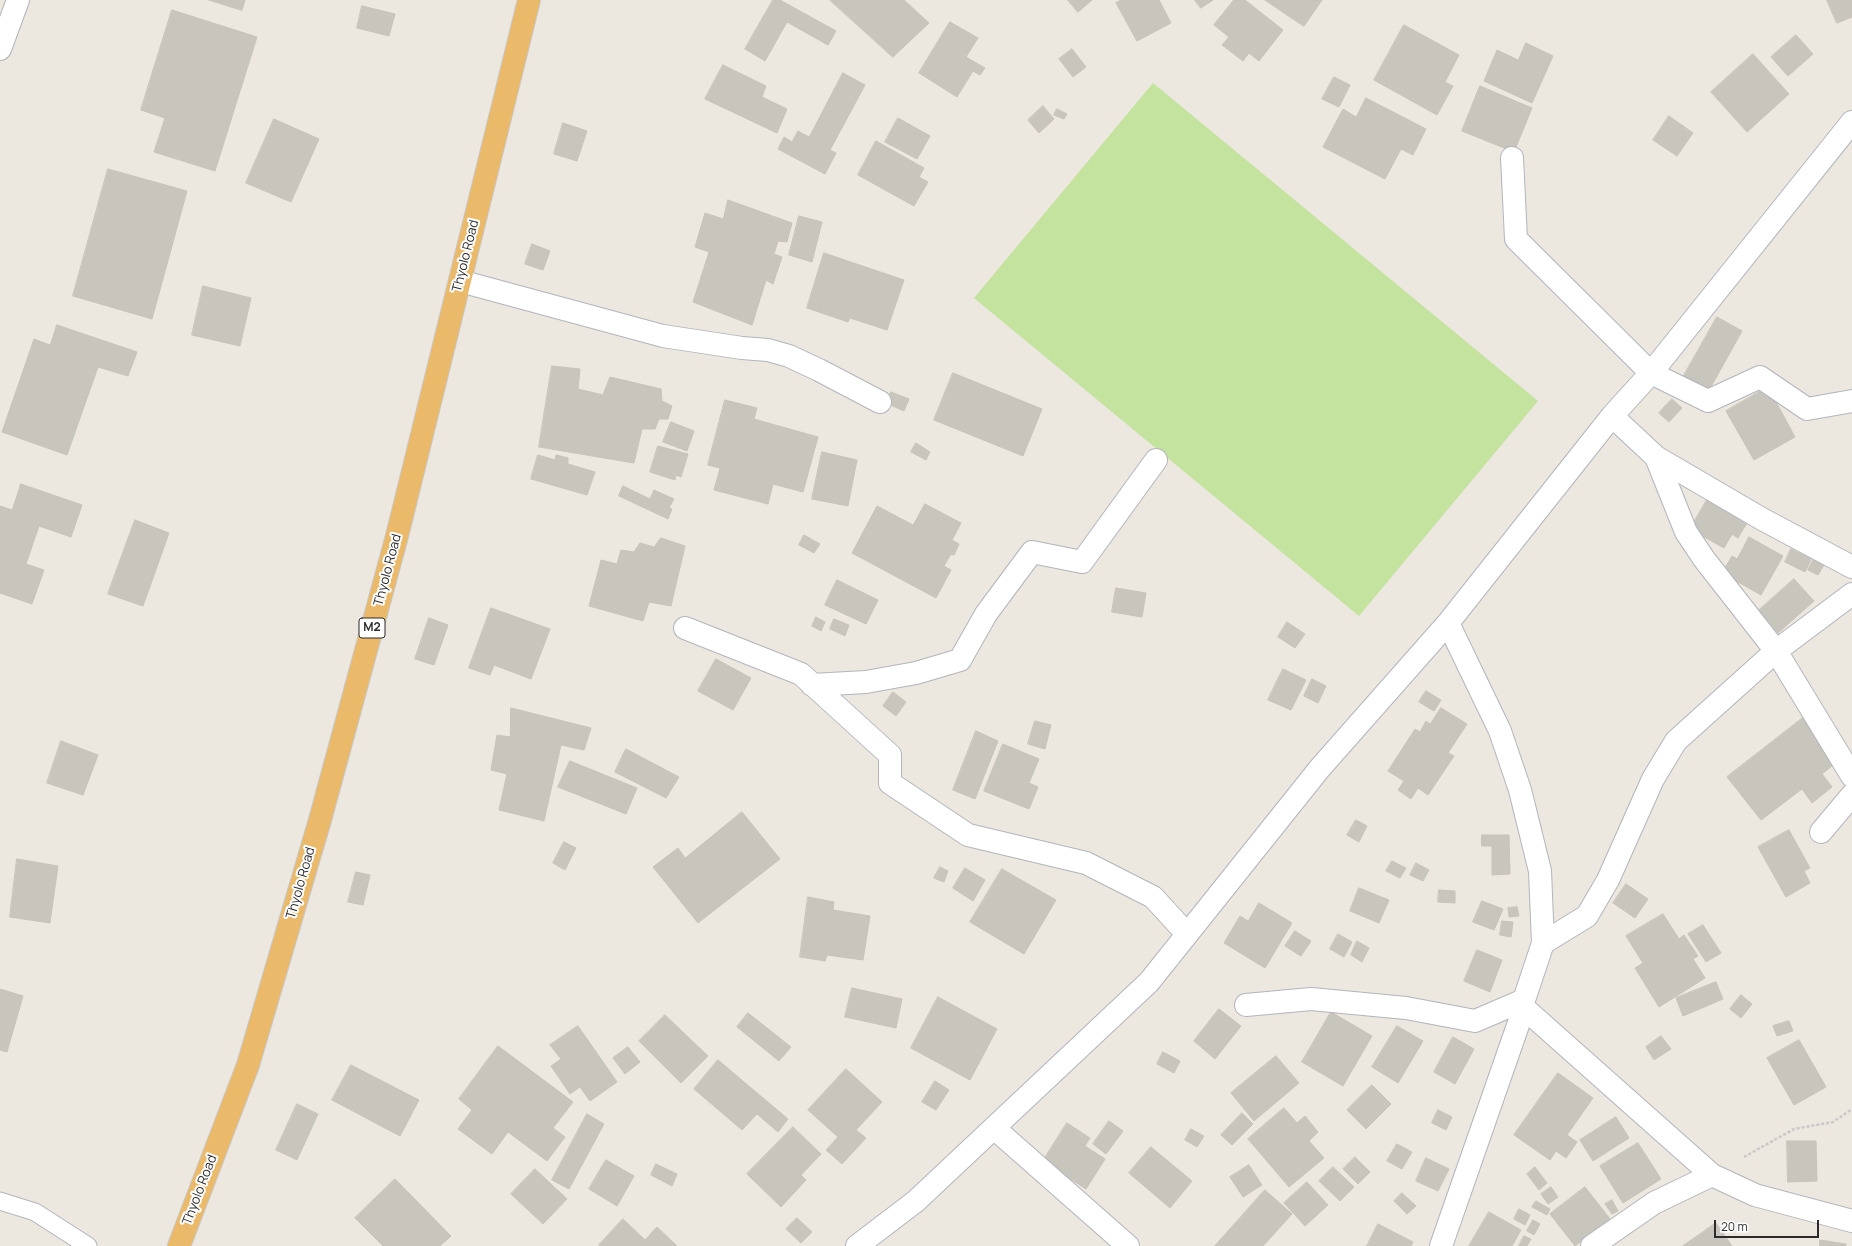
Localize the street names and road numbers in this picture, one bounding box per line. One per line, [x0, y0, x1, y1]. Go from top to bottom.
street label: Thyolo Road [449, 218, 483, 294]
street label: Thyolo Road [371, 532, 405, 608]
road number: M2 [359, 618, 385, 638]
street label: Thyolo Road [283, 845, 319, 921]
street label: Thyolo Road [179, 1153, 221, 1227]

